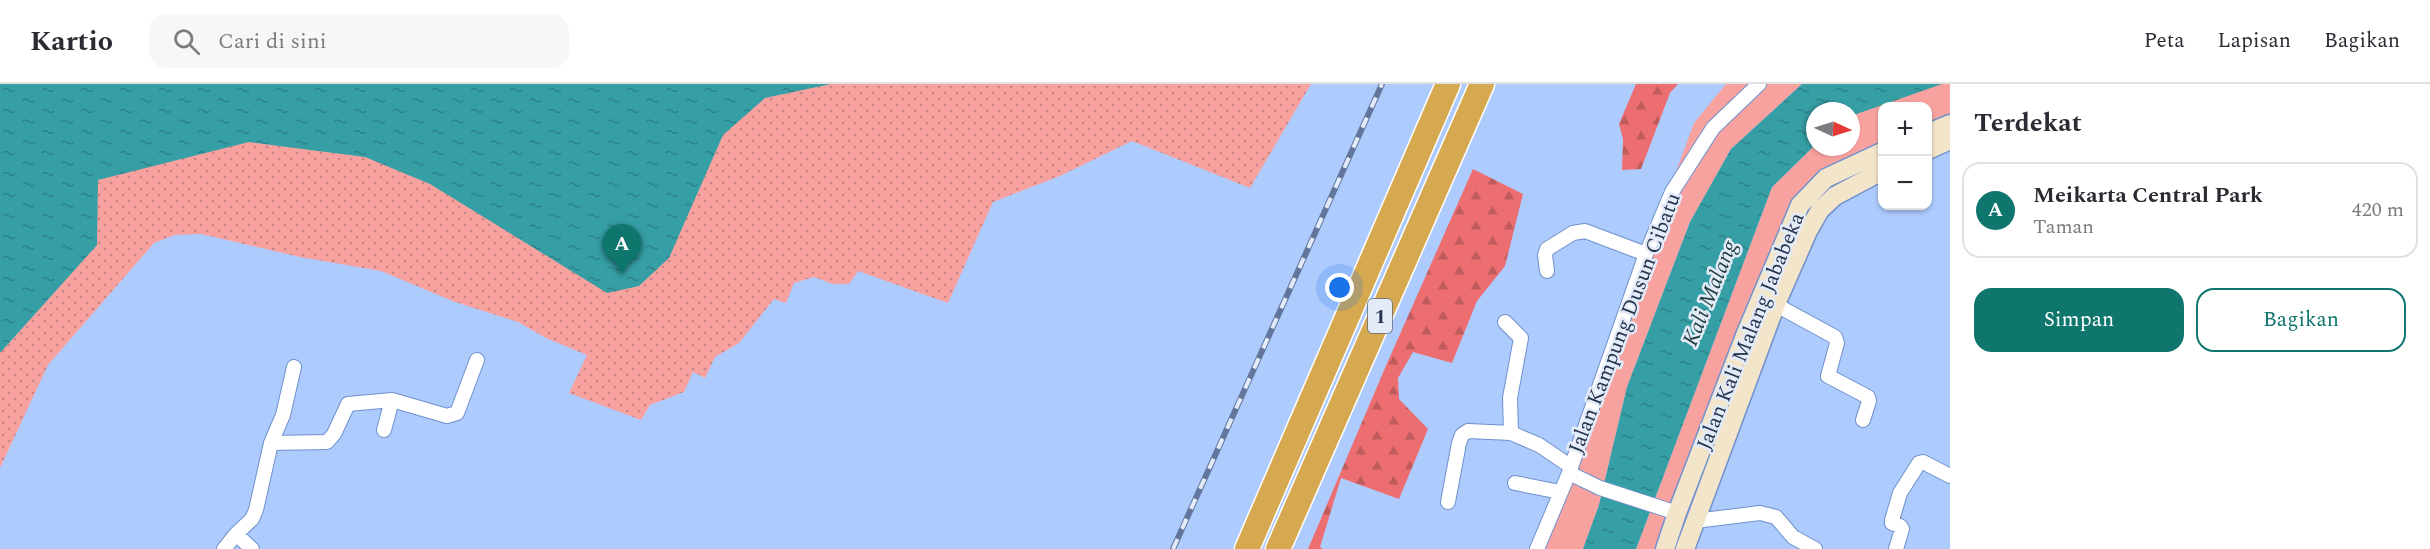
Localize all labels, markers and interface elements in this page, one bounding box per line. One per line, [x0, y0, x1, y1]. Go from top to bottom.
search box [149, 14, 569, 68]
text: Kartio [30, 20, 113, 63]
icon: search [170, 25, 203, 58]
text: Cari di sini [218, 25, 327, 58]
text: Peta [2144, 25, 2184, 57]
text: Lapisan [2217, 25, 2291, 57]
text: Bagikan [2324, 25, 2400, 57]
north arrow [1806, 102, 1860, 156]
map controls [1878, 102, 1932, 210]
button: + [1878, 102, 1932, 156]
text: Terdekat [1974, 103, 2082, 143]
button: − [1878, 156, 1932, 210]
text: Meikarta Central Park [2033, 179, 2263, 212]
street label: Jalan Kampung Dusun Cibatu [1560, 188, 1690, 458]
text: A [1988, 195, 2003, 225]
text: 420 m [2352, 195, 2404, 225]
street label: Jalan Kali Malang Jababeka [1689, 207, 1814, 455]
text: Taman [2033, 212, 2094, 242]
pin: A [602, 224, 642, 274]
water label: Kali Malang [1674, 235, 1747, 351]
your location [1325, 273, 1354, 302]
button: Simpan [1974, 288, 2184, 352]
button: Bagikan [2196, 288, 2406, 352]
road number: 1 [1368, 299, 1392, 333]

